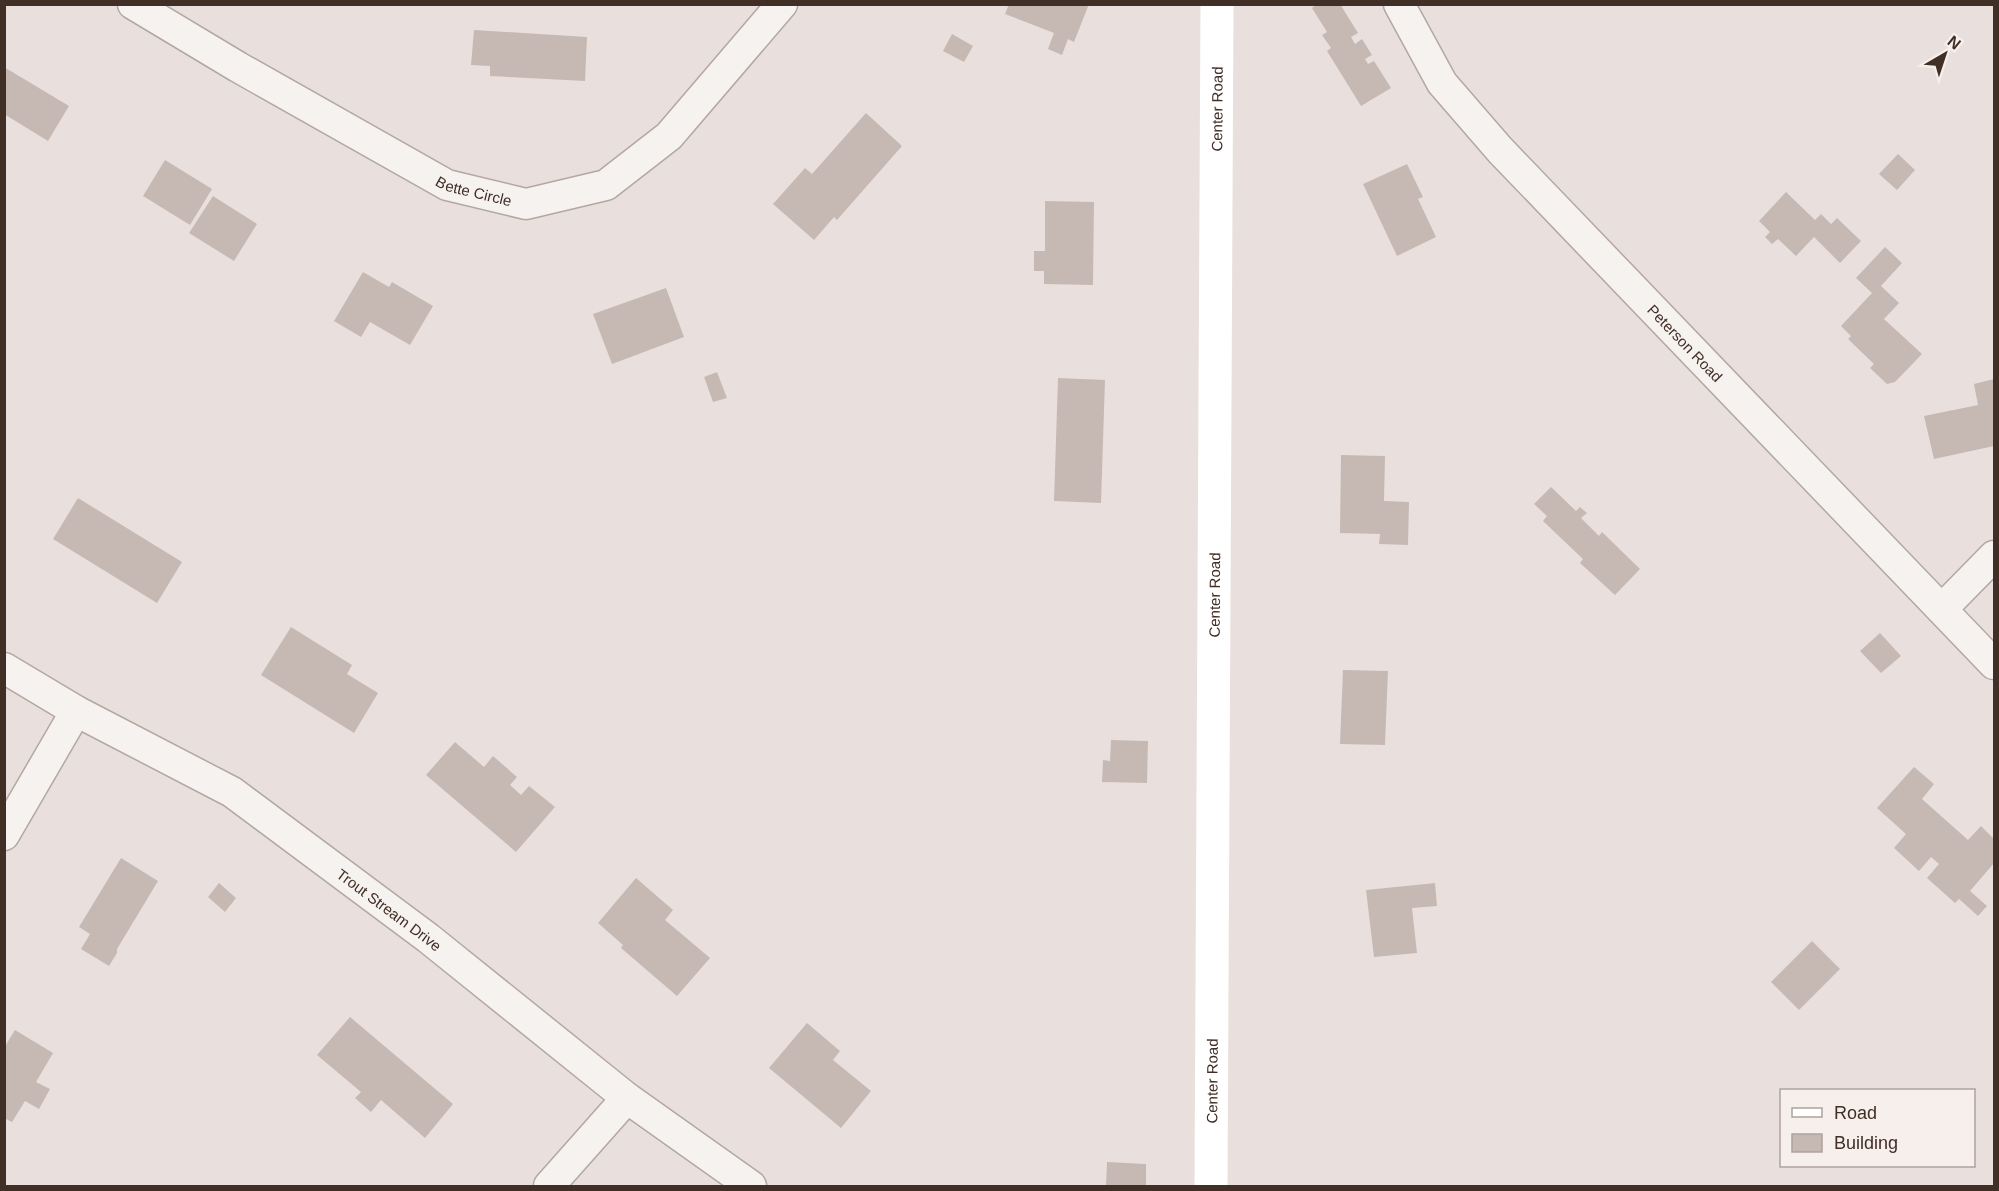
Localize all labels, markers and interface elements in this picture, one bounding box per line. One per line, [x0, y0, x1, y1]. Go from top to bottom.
north arrow [1915, 24, 1975, 84]
text: N [1944, 32, 1964, 53]
street label: Center Road [1208, 66, 1225, 152]
street label: Bette Circle [433, 172, 513, 209]
street label: Peterson Road [1645, 301, 1726, 385]
street label: Center Road [1205, 552, 1223, 638]
street label: Trout Stream Drive [334, 865, 445, 954]
street label: Center Road [1203, 1038, 1220, 1124]
legend [1780, 1089, 1975, 1167]
text: Road [1834, 1103, 1877, 1123]
text: Building [1834, 1133, 1898, 1153]

